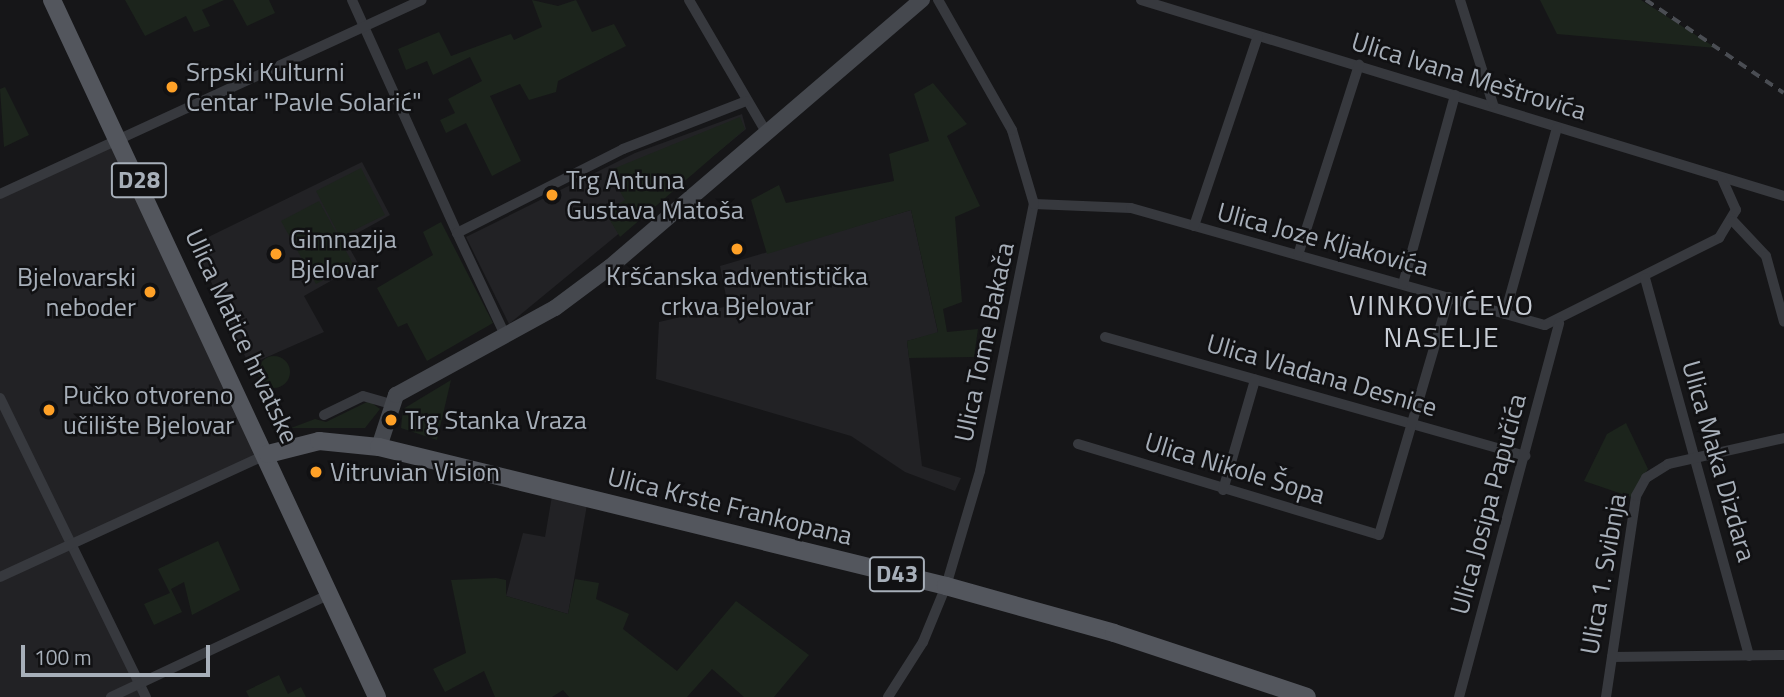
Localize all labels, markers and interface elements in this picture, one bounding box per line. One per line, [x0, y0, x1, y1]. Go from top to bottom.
street label: Ulica Ivana Meštrovića [1348, 25, 1590, 127]
place label: Srpski Kulturni Centar "Pavle Solarić" [186, 56, 422, 118]
marker: Srpski Kulturni Centar "Pavle Solarić" [164, 79, 180, 95]
road number: D28 [109, 160, 169, 200]
place label: Trg Antuna Gustava Matoša [566, 164, 744, 226]
marker: Trg Antuna Gustava Matoša [544, 187, 560, 203]
street label: Ulica Joze Kljakovića [1214, 196, 1432, 282]
place label: Gimnazija Bjelovar [290, 223, 397, 284]
street label: Ulica Matice hrvatske [179, 224, 305, 448]
street label: Ulica Tome Bakača [948, 239, 1020, 445]
marker: Kršćanska adventistička crkva Bjelovar [729, 241, 745, 257]
marker: Gimnazija Bjelovar [268, 246, 284, 262]
place label: Kršćanska adventistička crkva Bjelovar [606, 260, 868, 322]
place label: Bjelovarski neboder [17, 261, 136, 322]
marker: Bjelovarski neboder [142, 284, 158, 300]
district label: VINKOVIĆEVO NASELJE [1350, 288, 1534, 354]
street label: Ulica Vladana Desnice [1203, 327, 1441, 423]
street label: Ulica Maka Dizdara [1675, 357, 1763, 565]
place label: Pučko otvoreno učilište Bjelovar [63, 379, 234, 440]
street label: Ulica Josipa Papučića [1444, 390, 1532, 618]
marker: Pučko otvoreno učilište Bjelovar [41, 402, 57, 418]
place label: Trg Stanka Vraza [405, 404, 587, 436]
marker: Trg Stanka Vraza [383, 412, 399, 428]
street label: Ulica Nikole Šopa [1141, 426, 1329, 510]
place label: Vitruvian Vision [330, 456, 500, 488]
street label: Ulica Krste Frankopana [604, 461, 856, 551]
marker: Vitruvian Vision [308, 464, 324, 480]
street label: Ulica 1. Svibnja [1574, 491, 1632, 657]
road number: D43 [867, 554, 927, 594]
scale bar [24, 630, 214, 674]
text: 100 m [34, 641, 91, 673]

